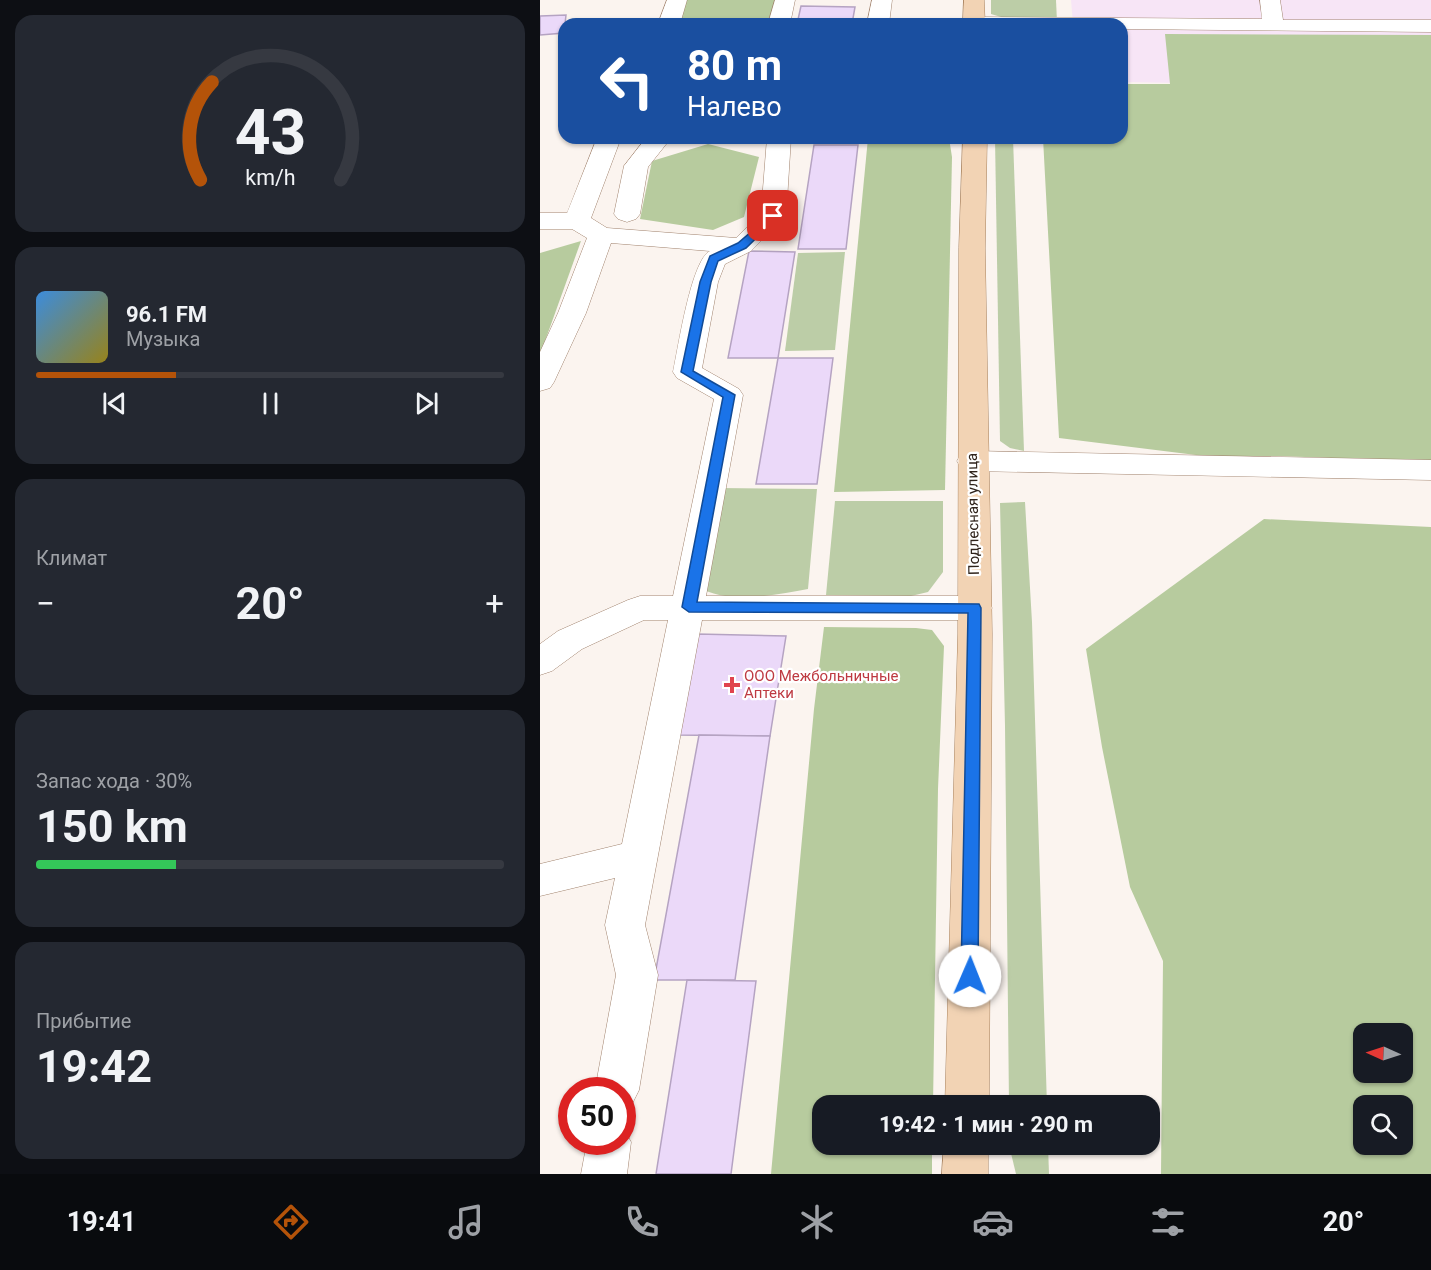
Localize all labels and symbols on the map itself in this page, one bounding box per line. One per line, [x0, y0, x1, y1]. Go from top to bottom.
pin [747, 190, 798, 241]
street label: Подлесная улица [963, 453, 983, 575]
place label: ООО Межбольничные Аптеки [744, 667, 899, 702]
marker: ООО Межбольничные Аптеки [725, 678, 739, 692]
position arrow [938, 944, 1002, 1008]
north arrow [1353, 1023, 1413, 1083]
speed limit sign: 50 [558, 1077, 636, 1155]

